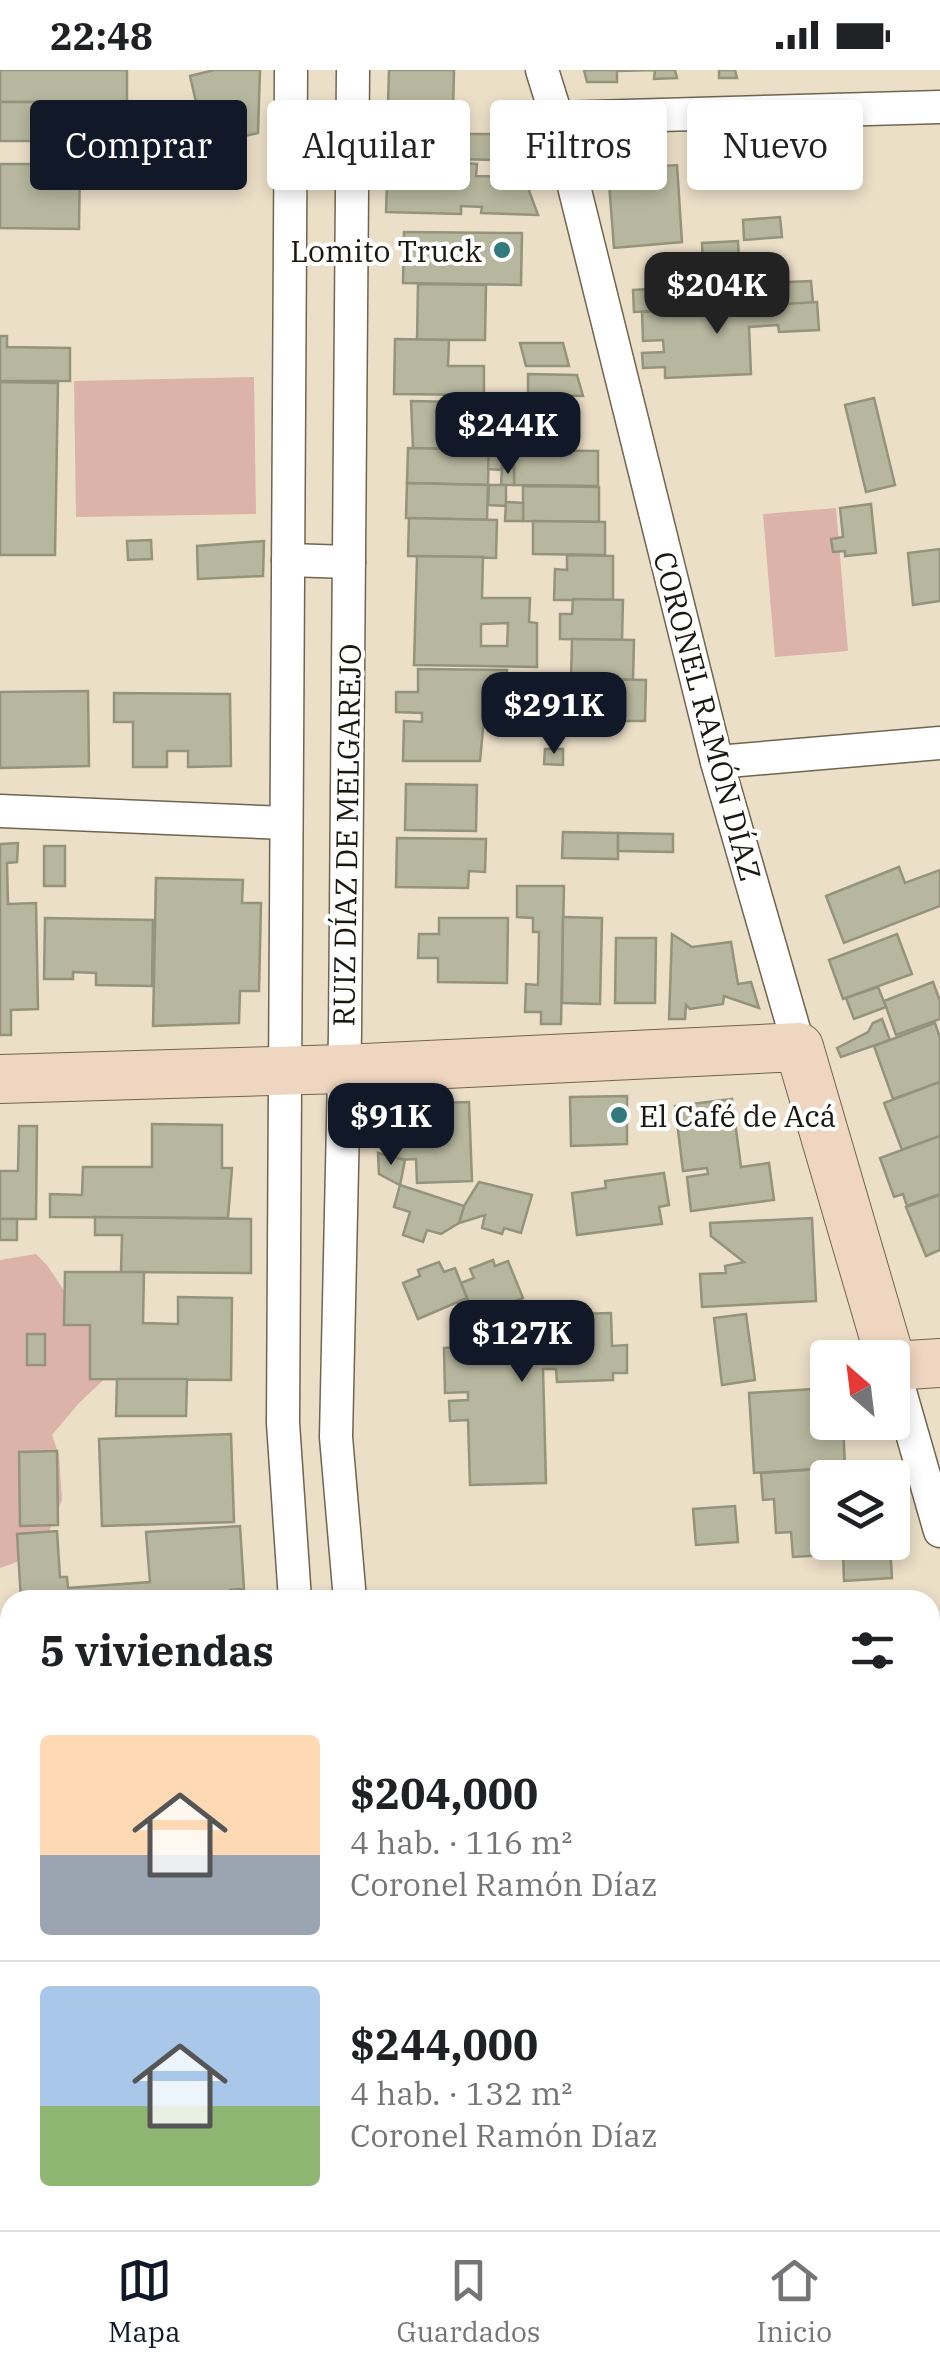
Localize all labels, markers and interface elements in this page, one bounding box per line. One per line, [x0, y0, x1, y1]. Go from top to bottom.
text: 22:48 [50, 11, 153, 60]
chip: Comprar [30, 100, 247, 190]
chip: Alquilar [267, 100, 470, 190]
chip: Filtros [490, 100, 667, 190]
chip: Nuevo [687, 100, 863, 190]
place label: Lomito Truck [290, 231, 482, 270]
marker: Lomito Truck [491, 239, 513, 261]
pin: $204K [647, 252, 787, 337]
text: $204K [666, 263, 768, 305]
pin: $244K [438, 392, 578, 477]
text: $244K [457, 403, 559, 445]
street label: CORONEL RAMÓN DÍAZ [645, 547, 771, 885]
street label: RUIZ DÍAZ DE MELGAREJO [323, 643, 369, 1027]
pin: $291K [484, 672, 624, 757]
text: $291K [503, 683, 605, 725]
pin: $91K [332, 1083, 450, 1168]
text: $91K [350, 1094, 432, 1136]
place label: El Café de Acá [639, 1096, 836, 1135]
marker: El Café de Acá [608, 1104, 630, 1126]
pin: $127K [452, 1300, 592, 1385]
text: $127K [471, 1311, 573, 1353]
north arrow [810, 1340, 910, 1440]
map controls [810, 1340, 910, 1560]
button: layers [810, 1460, 910, 1560]
text: 5 viviendas [40, 1623, 274, 1678]
icon: filters [845, 1623, 900, 1678]
text: $204,000 [350, 1766, 538, 1821]
icon: home [120, 1775, 240, 1895]
text: 4 hab. · 116 m² [350, 1821, 572, 1863]
text: Coronel Ramón Díaz [350, 1863, 657, 1905]
text: $244,000 [350, 2017, 538, 2072]
icon: home [120, 2026, 240, 2146]
text: 4 hab. · 132 m² [350, 2072, 572, 2114]
text: Coronel Ramón Díaz [350, 2114, 657, 2156]
tab: Mapa [108, 2253, 180, 2350]
tab: Guardados [396, 2253, 540, 2350]
tab: Inicio [756, 2253, 832, 2350]

